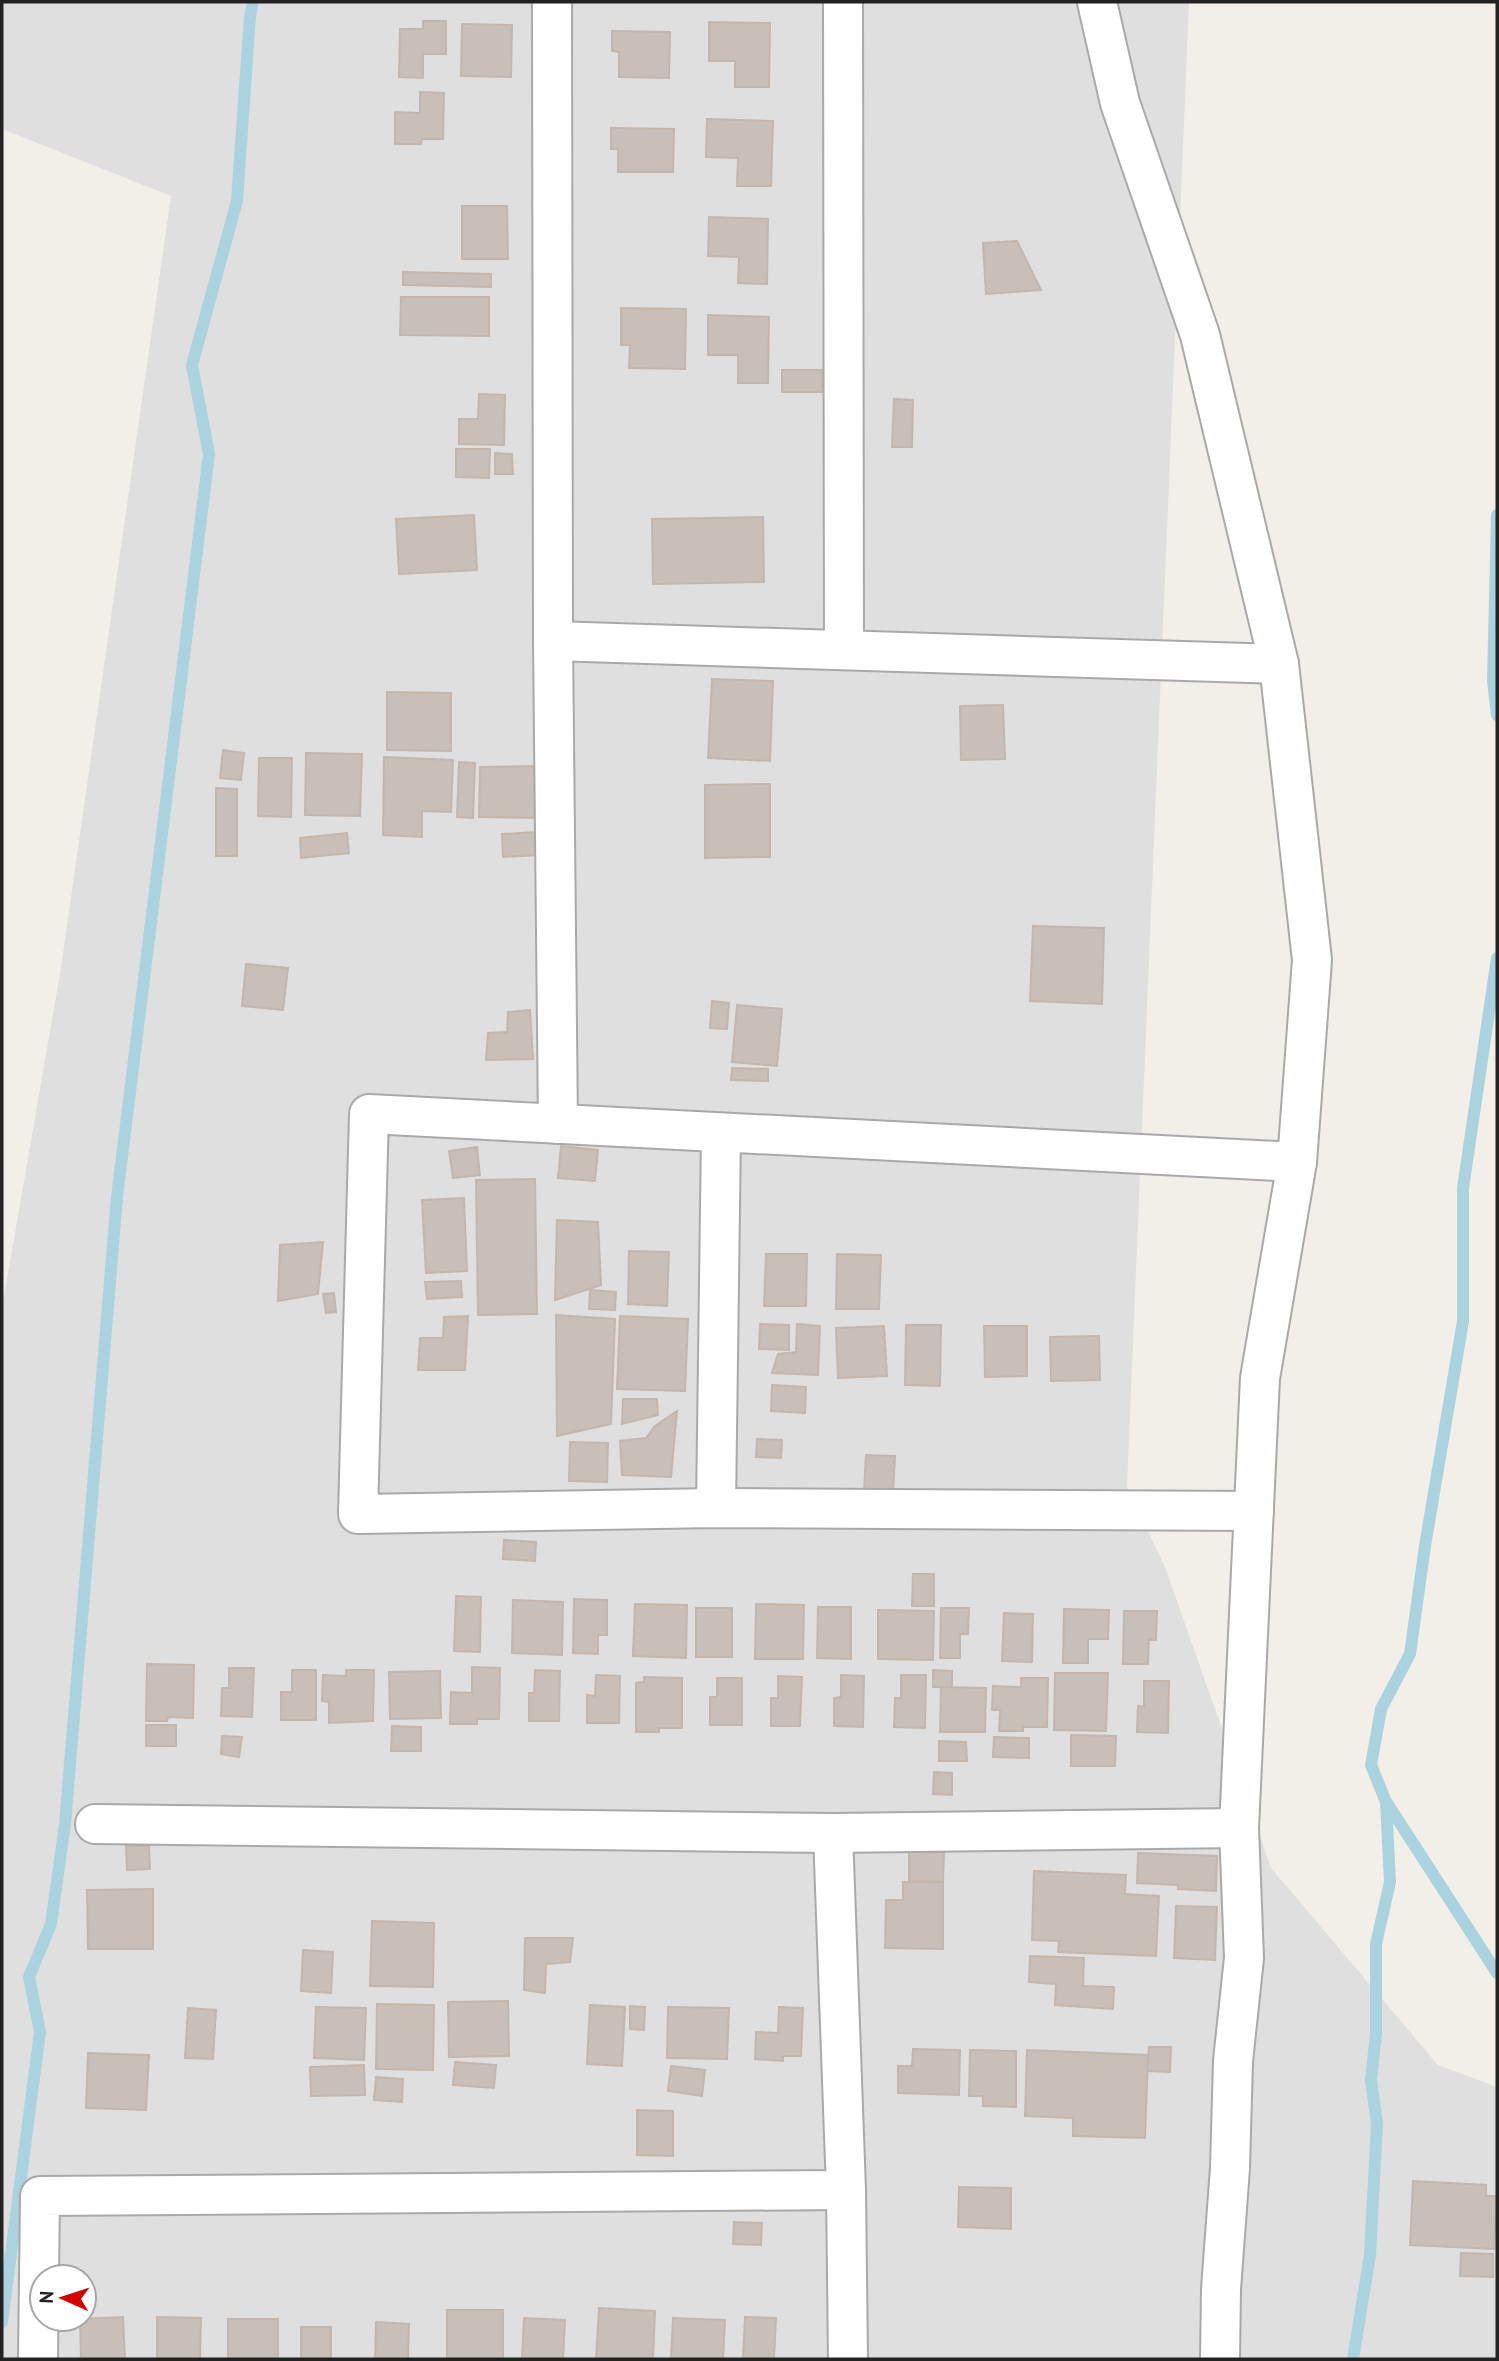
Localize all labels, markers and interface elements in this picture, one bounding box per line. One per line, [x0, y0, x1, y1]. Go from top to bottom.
north arrow [28, 2263, 98, 2333]
text: N [34, 2290, 58, 2304]

